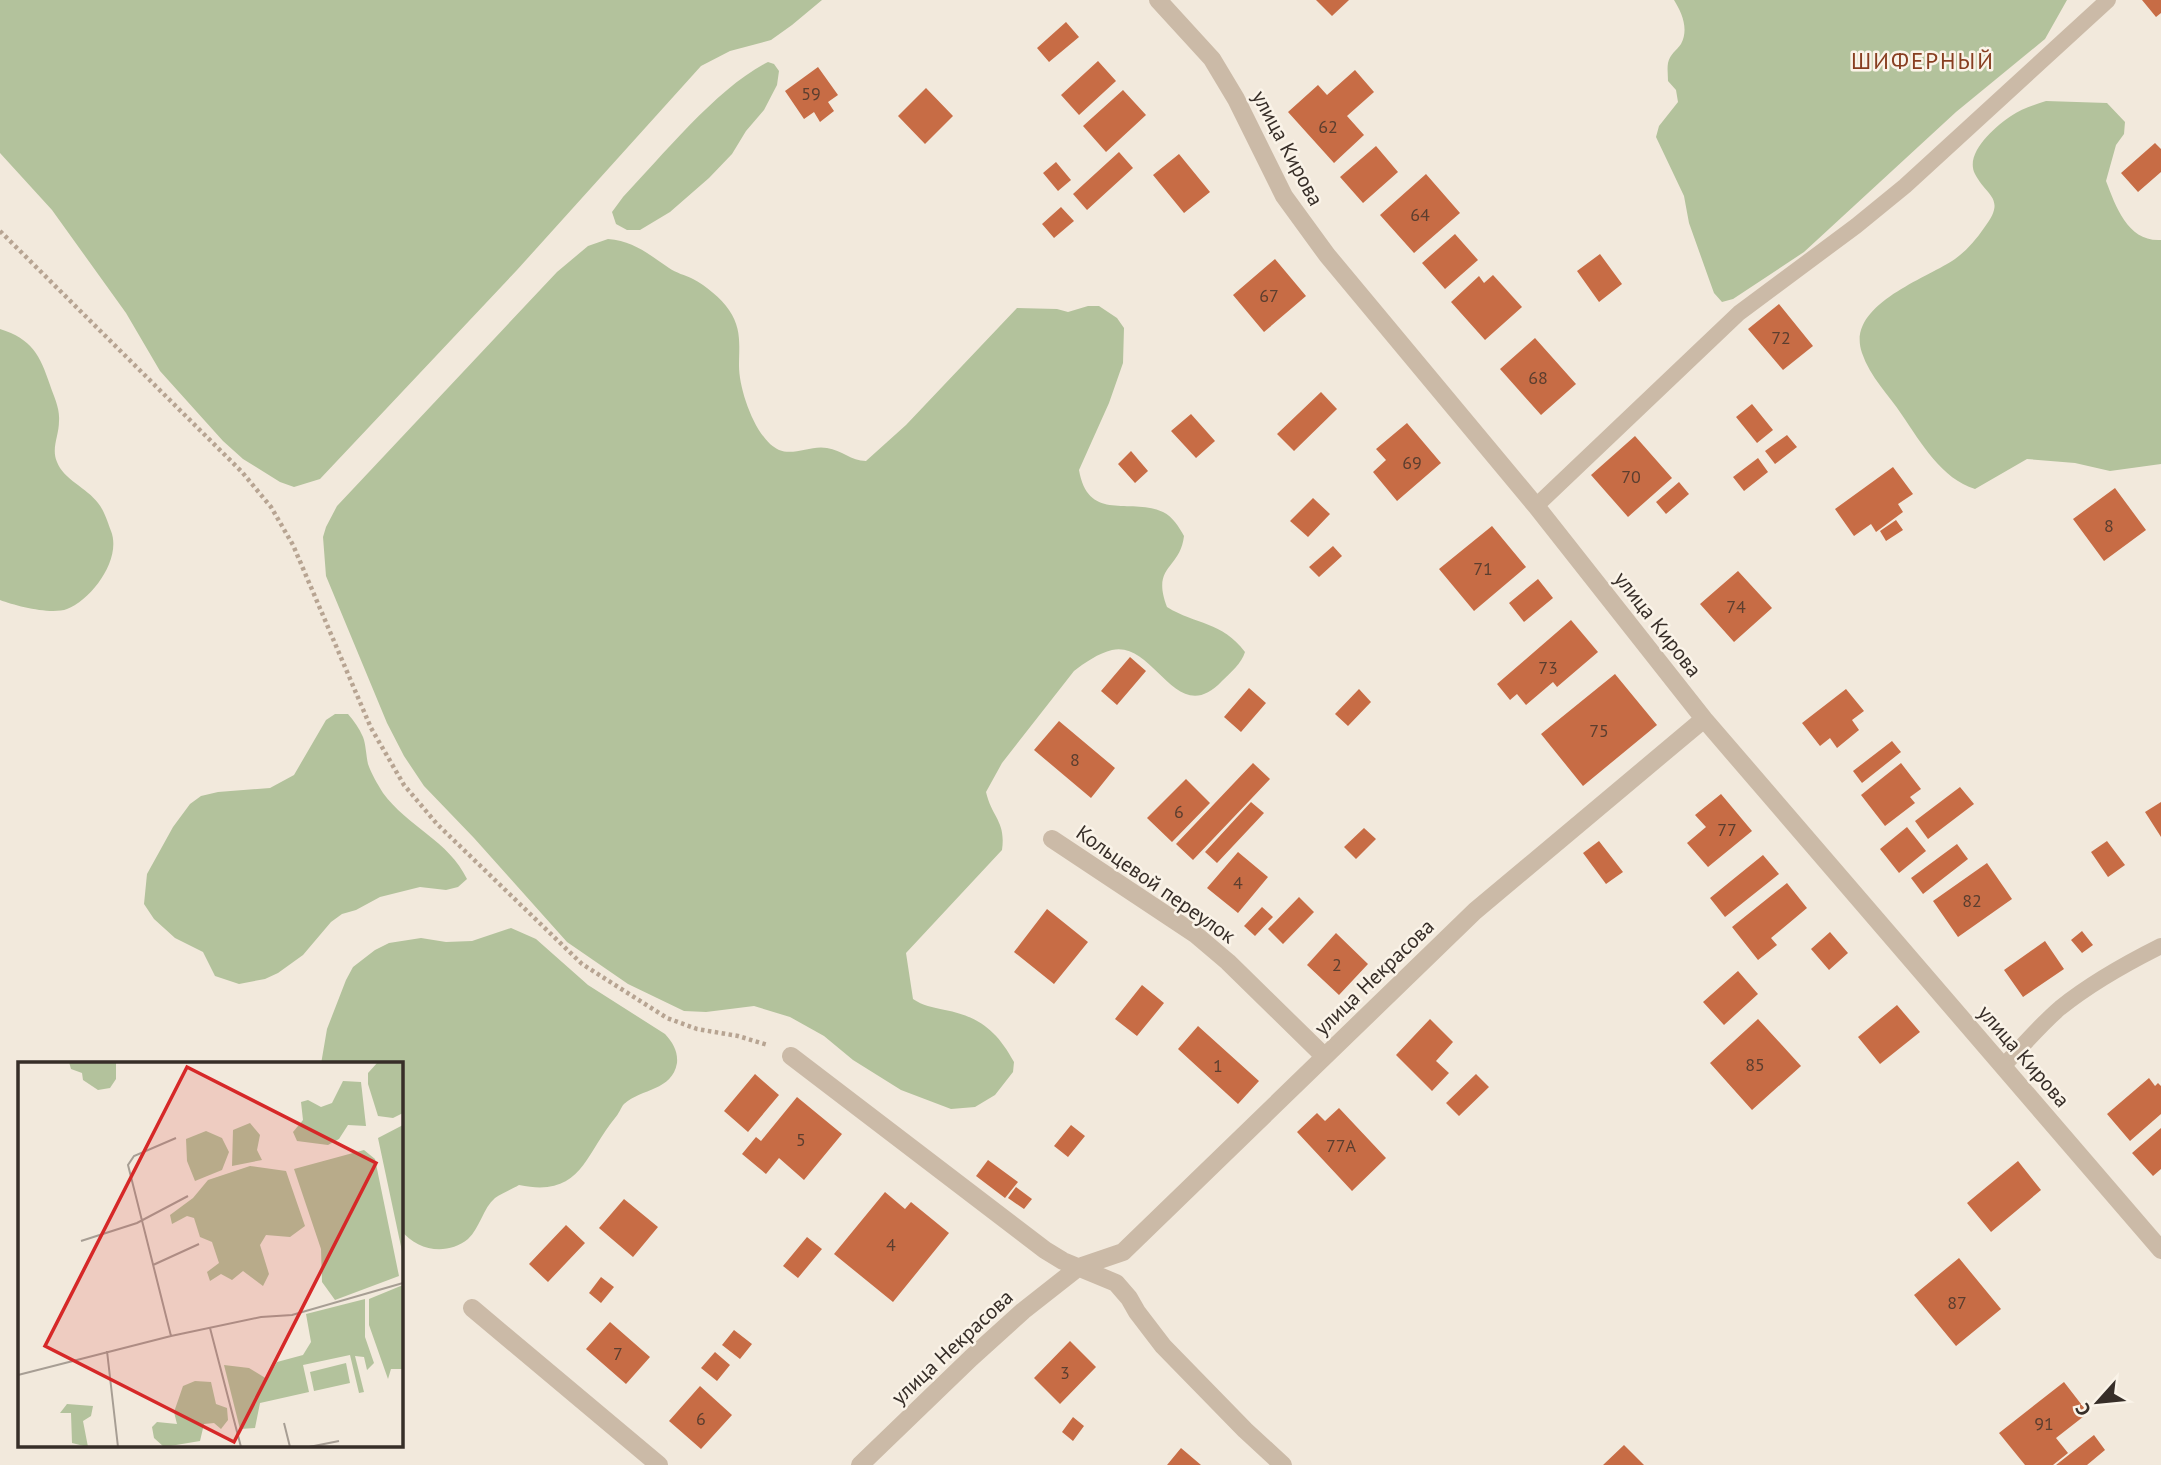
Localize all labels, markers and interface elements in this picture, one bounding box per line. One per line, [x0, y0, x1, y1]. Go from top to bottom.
district label: ШИФЕРНЫЙ [1851, 46, 1995, 75]
house number: 59 [801, 82, 821, 105]
street label: улица Кирова [1246, 86, 1330, 210]
house number: 62 [1318, 115, 1338, 138]
house number: 64 [1410, 203, 1430, 226]
house number: 67 [1259, 284, 1279, 307]
house number: 72 [1771, 326, 1791, 349]
house number: 68 [1528, 366, 1548, 389]
house number: 69 [1402, 451, 1422, 474]
house number: 70 [1621, 465, 1641, 488]
house number: 8 [2104, 514, 2114, 537]
house number: 71 [1473, 557, 1493, 580]
street label: улица Кирова [1608, 566, 1708, 682]
house number: 74 [1726, 595, 1746, 618]
house number: 73 [1538, 656, 1558, 679]
house number: 75 [1589, 719, 1609, 742]
house number: 8 [1070, 748, 1080, 771]
house number: 6 [1174, 800, 1184, 823]
house number: 77 [1717, 818, 1737, 841]
street label: Кольцевой переулок [1071, 819, 1241, 949]
house number: 4 [1233, 871, 1243, 894]
house number: 82 [1962, 889, 1982, 912]
street label: улица Некрасова [1308, 913, 1440, 1041]
house number: 2 [1332, 953, 1342, 976]
street label: улица Кирова [1972, 999, 2076, 1113]
house number: 85 [1745, 1053, 1765, 1076]
house number: 1 [1213, 1054, 1223, 1077]
inset map [18, 1062, 402, 1448]
house number: 5 [796, 1128, 806, 1151]
house number: 77А [1326, 1134, 1357, 1157]
house number: 4 [886, 1233, 896, 1256]
street label: улица Некрасова [885, 1284, 1019, 1410]
house number: 87 [1947, 1291, 1967, 1314]
house number: 7 [613, 1342, 623, 1365]
house number: 3 [1060, 1361, 1070, 1384]
north arrow [2063, 1367, 2133, 1437]
text: С [2070, 1399, 2096, 1420]
house number: 6 [696, 1407, 706, 1430]
house number: 91 [2034, 1412, 2054, 1435]

